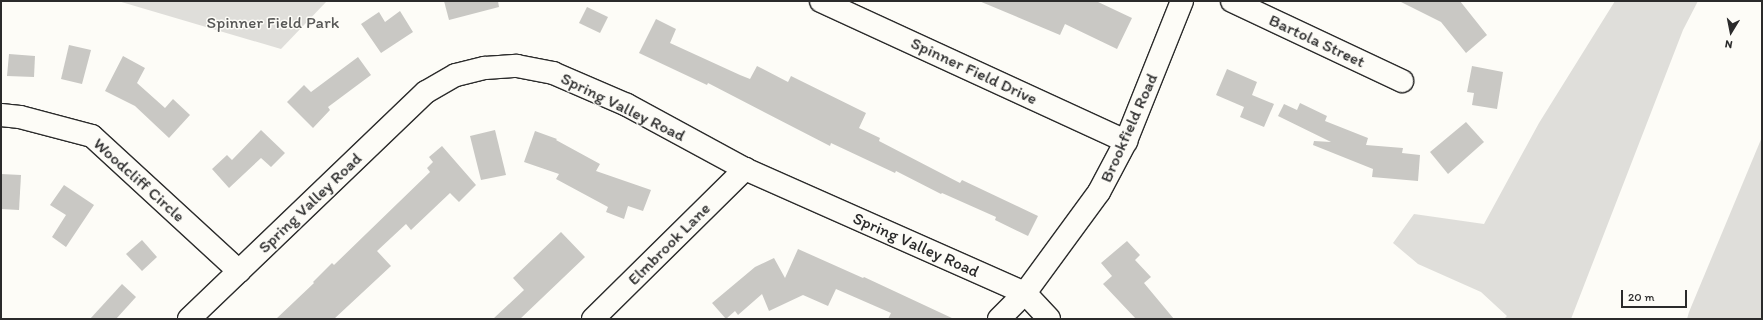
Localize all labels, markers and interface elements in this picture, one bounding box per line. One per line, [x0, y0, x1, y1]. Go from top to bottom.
street label: Bartola Street [1266, 10, 1368, 72]
north arrow [1711, 12, 1751, 52]
park label: Spinner Field Park [207, 13, 339, 33]
street label: Spinner Field Drive [907, 33, 1041, 109]
text: N [1724, 37, 1734, 51]
street label: Spring Valley Road [557, 68, 689, 146]
street label: Brookfield Road [1096, 70, 1162, 186]
street label: Woodcliff Circle [89, 133, 189, 227]
street label: Spring Valley Road [254, 148, 366, 258]
street label: Elmbrook Lane [623, 198, 715, 290]
street label: Spring Valley Road [850, 208, 982, 282]
scale bar [1623, 282, 1689, 308]
text: 20 m [1628, 290, 1655, 304]

